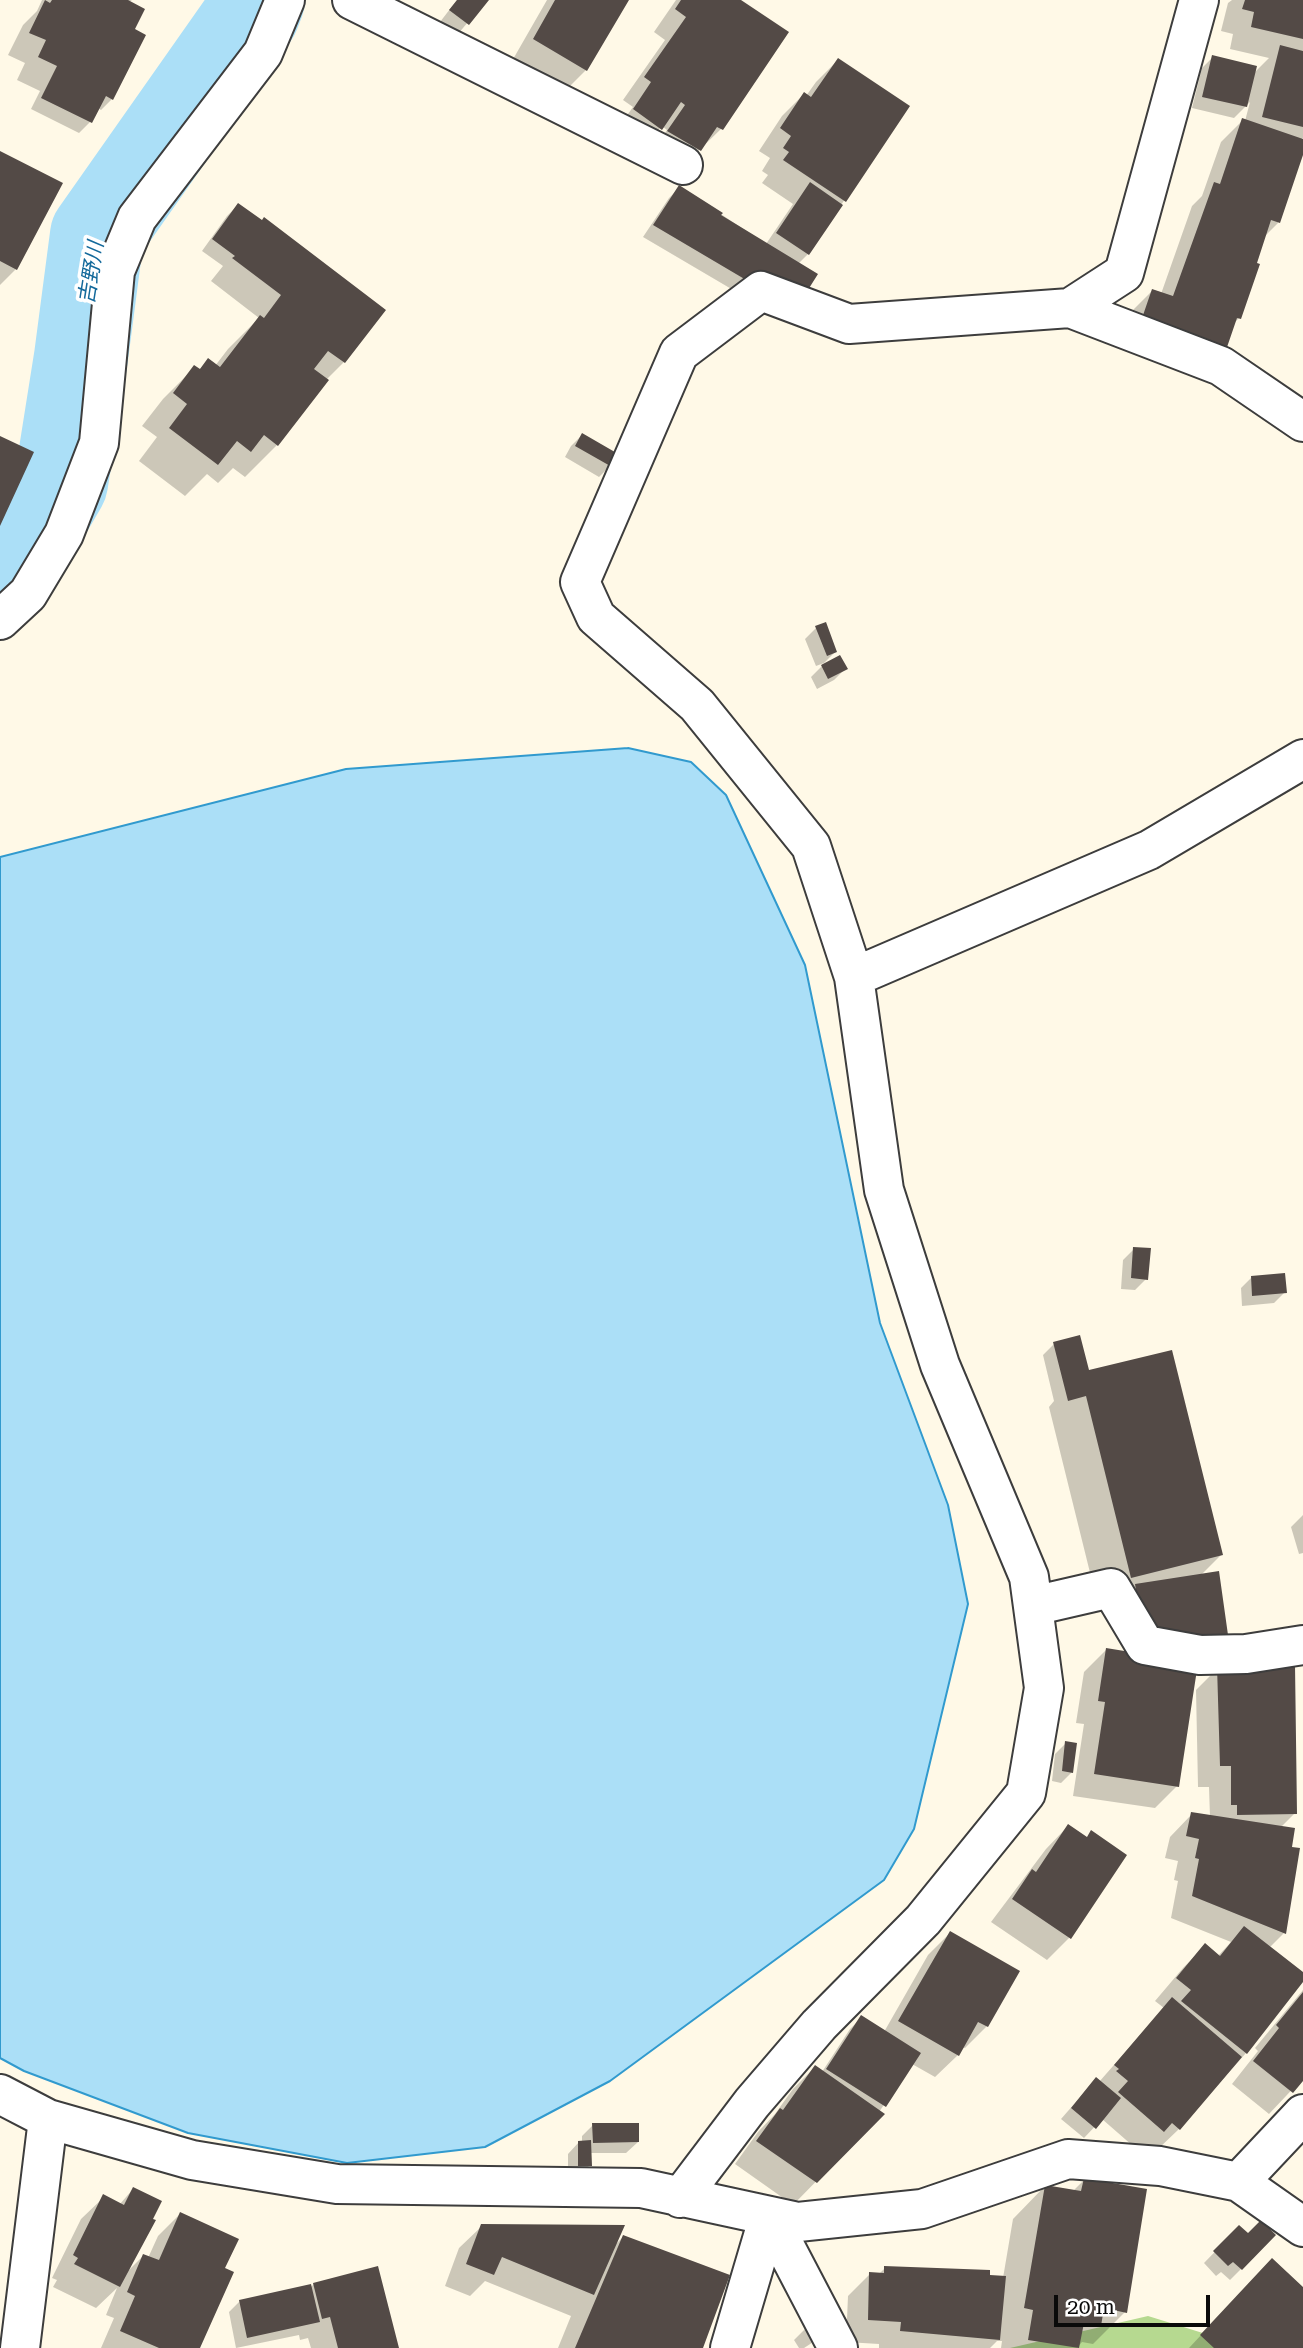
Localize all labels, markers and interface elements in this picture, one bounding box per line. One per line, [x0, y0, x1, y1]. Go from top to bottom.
water label: 吉野川 [75, 240, 109, 306]
scale bar [1058, 2282, 1214, 2326]
text: 20 m [1067, 2295, 1115, 2319]

